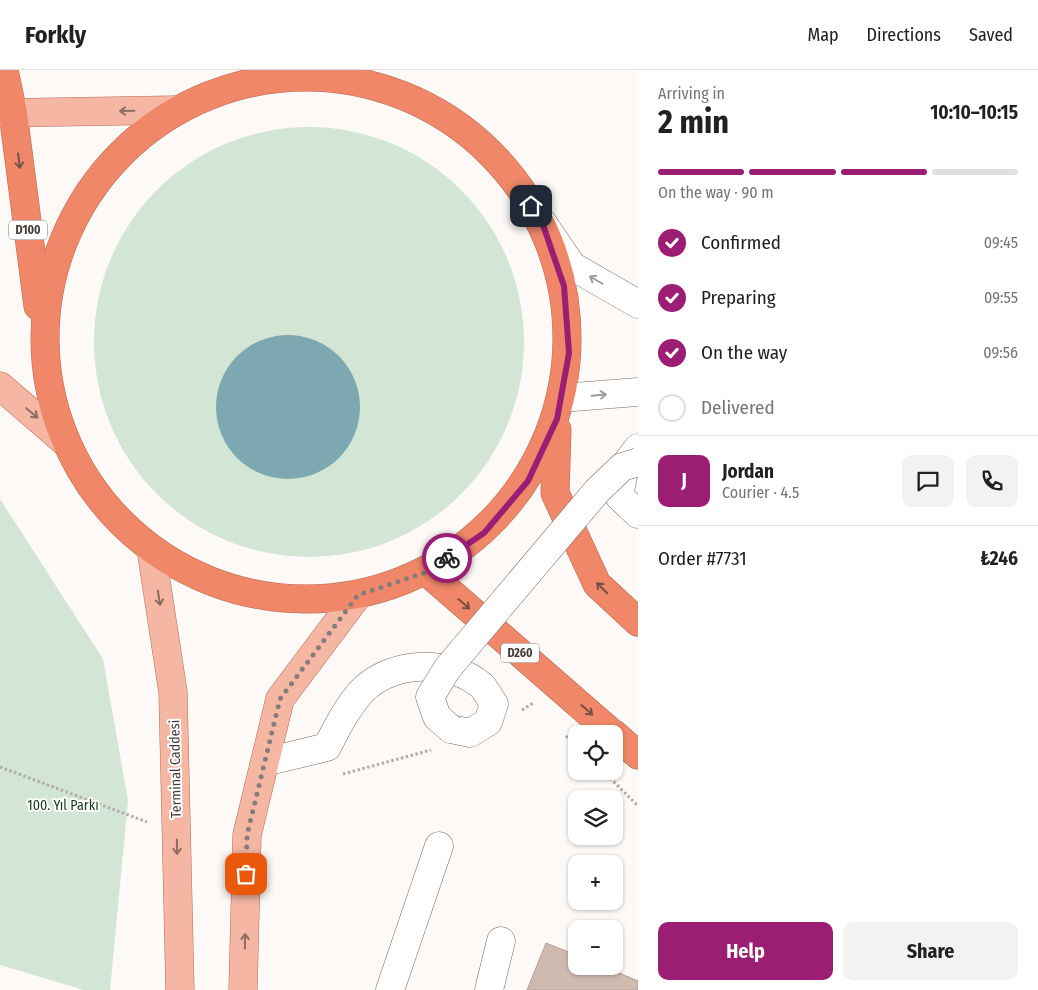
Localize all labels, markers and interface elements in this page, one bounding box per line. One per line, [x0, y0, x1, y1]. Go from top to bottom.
text: Forkly [25, 21, 86, 49]
text: Map [807, 24, 839, 46]
text: Directions [867, 24, 941, 46]
text: Saved [969, 24, 1013, 46]
text: Arriving in [658, 84, 725, 103]
text: 10:10–10:15 [930, 101, 1018, 124]
text: 2 min [658, 103, 729, 141]
one-way arrow [119, 106, 135, 116]
one-way arrow [15, 153, 25, 169]
text: On the way · 90 m [658, 183, 774, 202]
pin [510, 185, 552, 227]
icon: home [517, 192, 545, 220]
road number: D100 [9, 220, 47, 240]
icon: check [658, 229, 686, 257]
text: Confirmed [701, 231, 781, 254]
text: 09:45 [984, 233, 1018, 252]
one-way arrow [588, 275, 603, 285]
icon: check [658, 284, 686, 312]
text: Preparing [701, 286, 776, 309]
text: 09:55 [984, 288, 1018, 307]
icon: check [658, 339, 686, 367]
text: On the way [701, 341, 787, 364]
text: 09:56 [983, 343, 1018, 362]
one-way arrow [591, 390, 607, 400]
text: Delivered [701, 396, 775, 419]
one-way arrow [25, 408, 38, 419]
button: chat [902, 455, 954, 507]
button: phone [966, 455, 1018, 507]
text: Jordan [722, 460, 774, 483]
text: J [681, 469, 687, 492]
text: Courier · 4.5 [722, 483, 799, 502]
courier [422, 533, 472, 583]
icon: bike [433, 544, 461, 572]
text: Order #7731 [658, 547, 747, 570]
text: ₺246 [980, 547, 1018, 570]
one-way arrow [596, 582, 608, 595]
one-way arrow [154, 589, 164, 605]
one-way arrow [457, 598, 470, 609]
road number: D260 [501, 644, 539, 662]
one-way arrow [580, 705, 593, 716]
street label: Terminal Caddesi [166, 720, 185, 818]
map controls [568, 725, 623, 975]
button: locate [568, 725, 623, 780]
button: layers [568, 790, 623, 845]
park label: 100. Yıl Parkı [27, 797, 99, 814]
one-way arrow [172, 838, 182, 854]
pin [225, 853, 267, 895]
button: + [568, 855, 623, 910]
icon: bag [232, 860, 260, 888]
button: − [568, 920, 623, 975]
button: Help [658, 922, 833, 980]
button: Share [843, 922, 1018, 980]
one-way arrow [240, 934, 249, 950]

